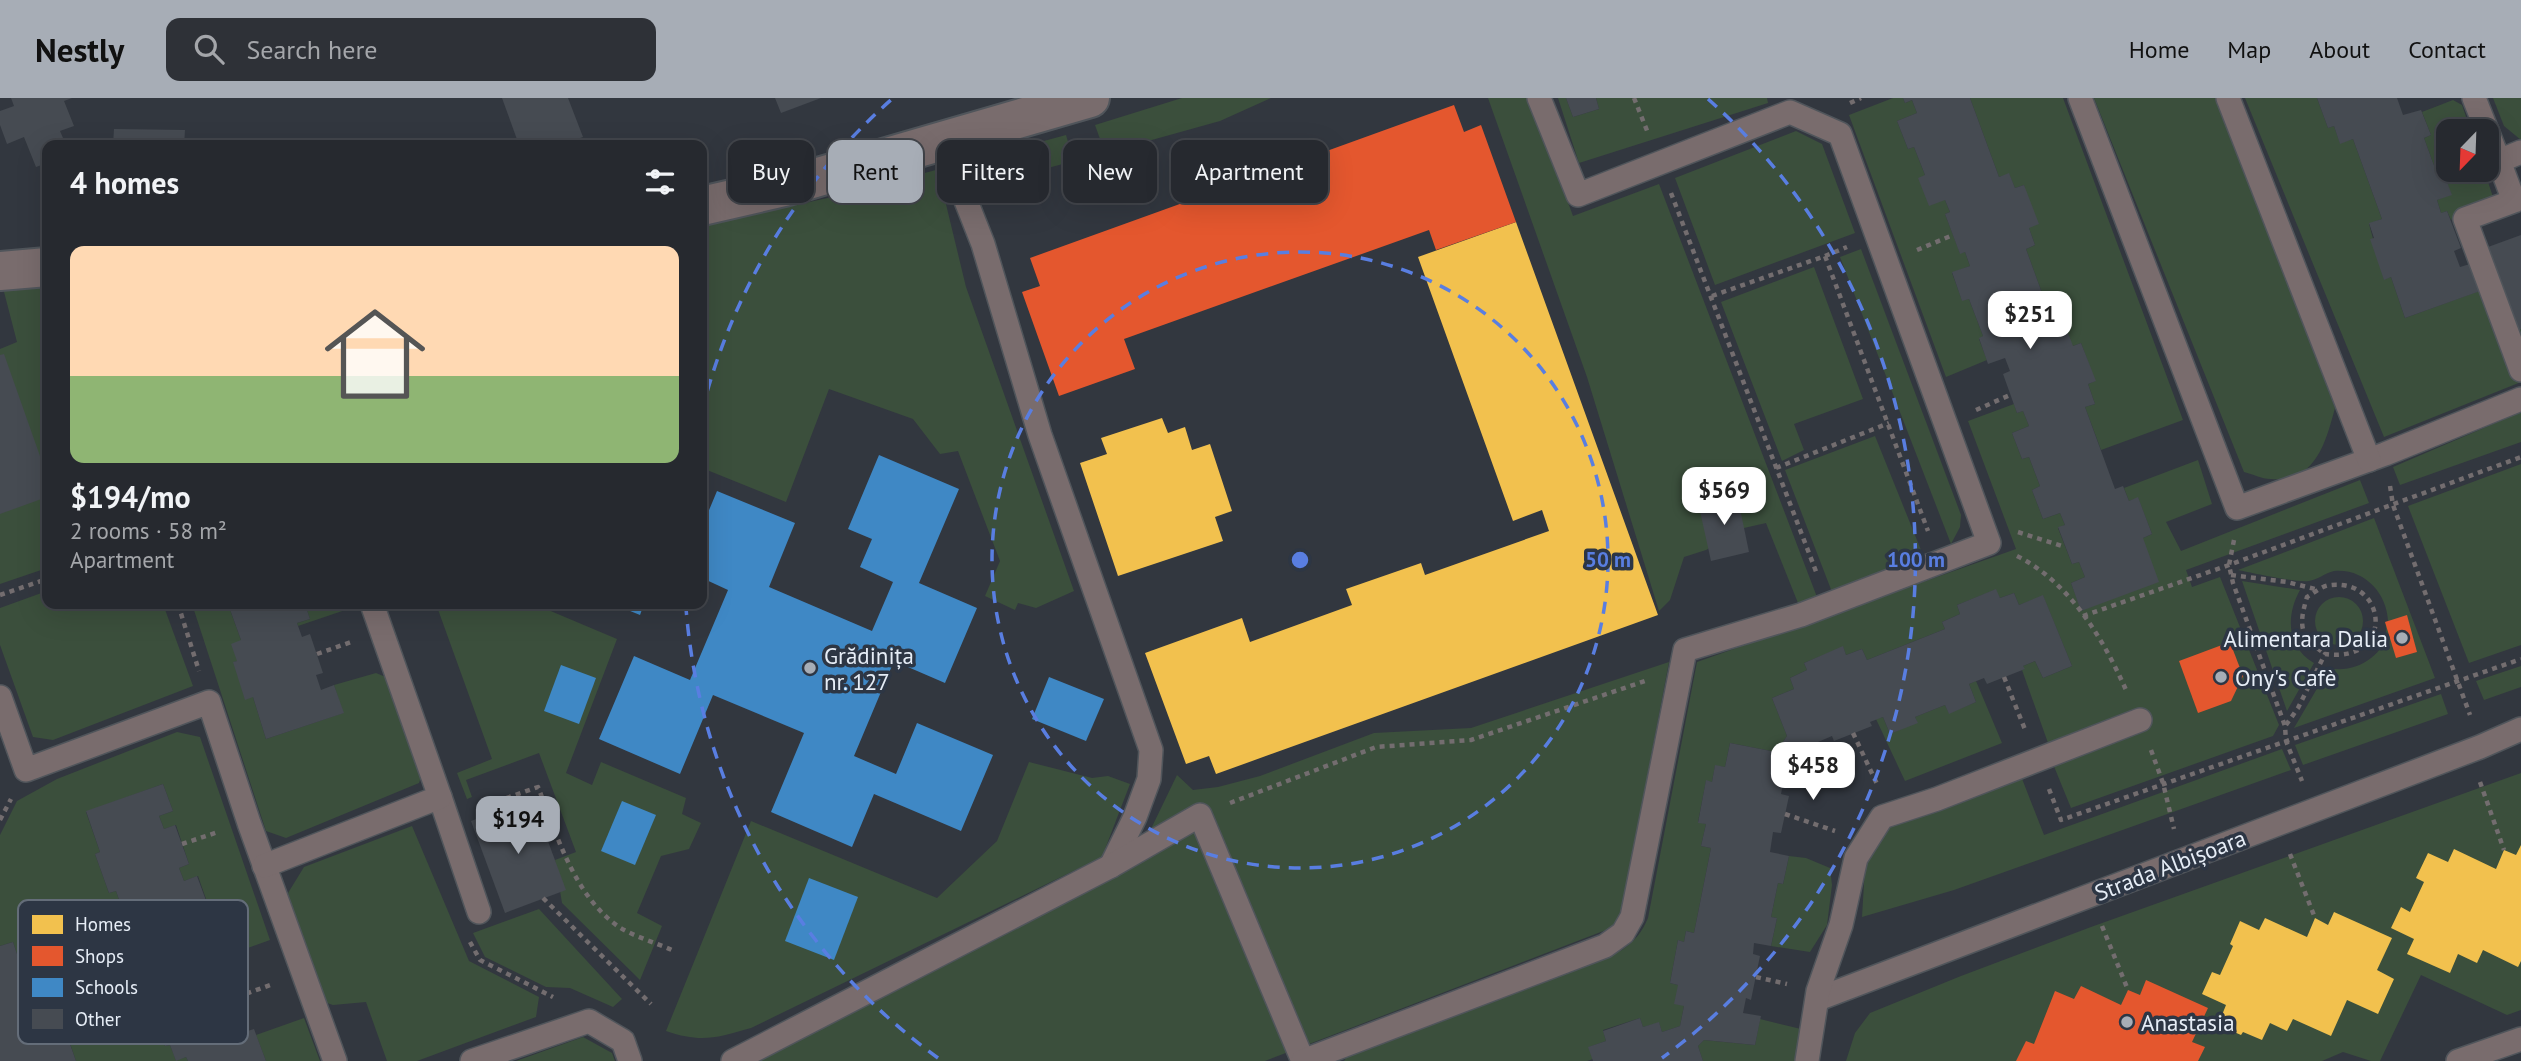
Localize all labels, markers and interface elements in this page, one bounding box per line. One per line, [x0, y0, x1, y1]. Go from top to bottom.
search box [166, 18, 656, 81]
text: Nestly [35, 28, 124, 71]
icon: search [190, 30, 228, 68]
text: Search here [246, 33, 378, 66]
text: Home [2129, 34, 2189, 65]
text: Map [2227, 34, 2271, 65]
text: About [2309, 34, 2370, 65]
text: Contact [2408, 34, 2486, 65]
north arrow [2436, 119, 2499, 182]
map controls [2436, 119, 2499, 182]
chip: Buy [728, 140, 814, 203]
chip: Rent [828, 140, 923, 203]
chip: Filters [937, 140, 1049, 203]
chip: New [1063, 140, 1157, 203]
chip: Apartment [1171, 140, 1328, 203]
text: 4 homes [70, 163, 179, 202]
icon: filters [641, 163, 679, 201]
icon: home [312, 291, 438, 417]
pin: $251 [1989, 292, 2071, 351]
text: $251 [2004, 299, 2056, 328]
pin: $569 [1683, 468, 1765, 527]
text: $569 [1698, 475, 1750, 504]
text: $194/mo [70, 477, 191, 516]
text: 2 rooms · 58 m² [70, 516, 227, 545]
text: Apartment [70, 545, 174, 574]
text: 50 m [1585, 546, 1631, 573]
text: 100 m [1887, 546, 1945, 573]
centre of rings [1288, 548, 1312, 572]
place label: Alimentara Dalia [2223, 624, 2388, 653]
marker: Alimentara Dalia [2394, 630, 2410, 646]
place label: Grădinița nr. 127 [824, 641, 914, 696]
marker: Grădinița nr. 127 [802, 660, 818, 676]
place label: Ony's Cafè [2235, 663, 2336, 692]
marker: Ony's Cafè [2213, 669, 2229, 685]
pin: $458 [1772, 742, 1854, 802]
text: $458 [1787, 750, 1839, 779]
pin: $194 [477, 796, 559, 856]
text: $194 [492, 804, 544, 833]
street label: Strada Albișoara [2090, 823, 2250, 907]
legend [18, 900, 248, 1044]
text: Homes [75, 912, 131, 936]
text: Shops [75, 944, 124, 968]
text: Schools [75, 975, 138, 999]
text: Other [75, 1007, 121, 1031]
place label: Anastasia [2141, 1008, 2235, 1037]
marker: Anastasia [2119, 1014, 2135, 1030]

